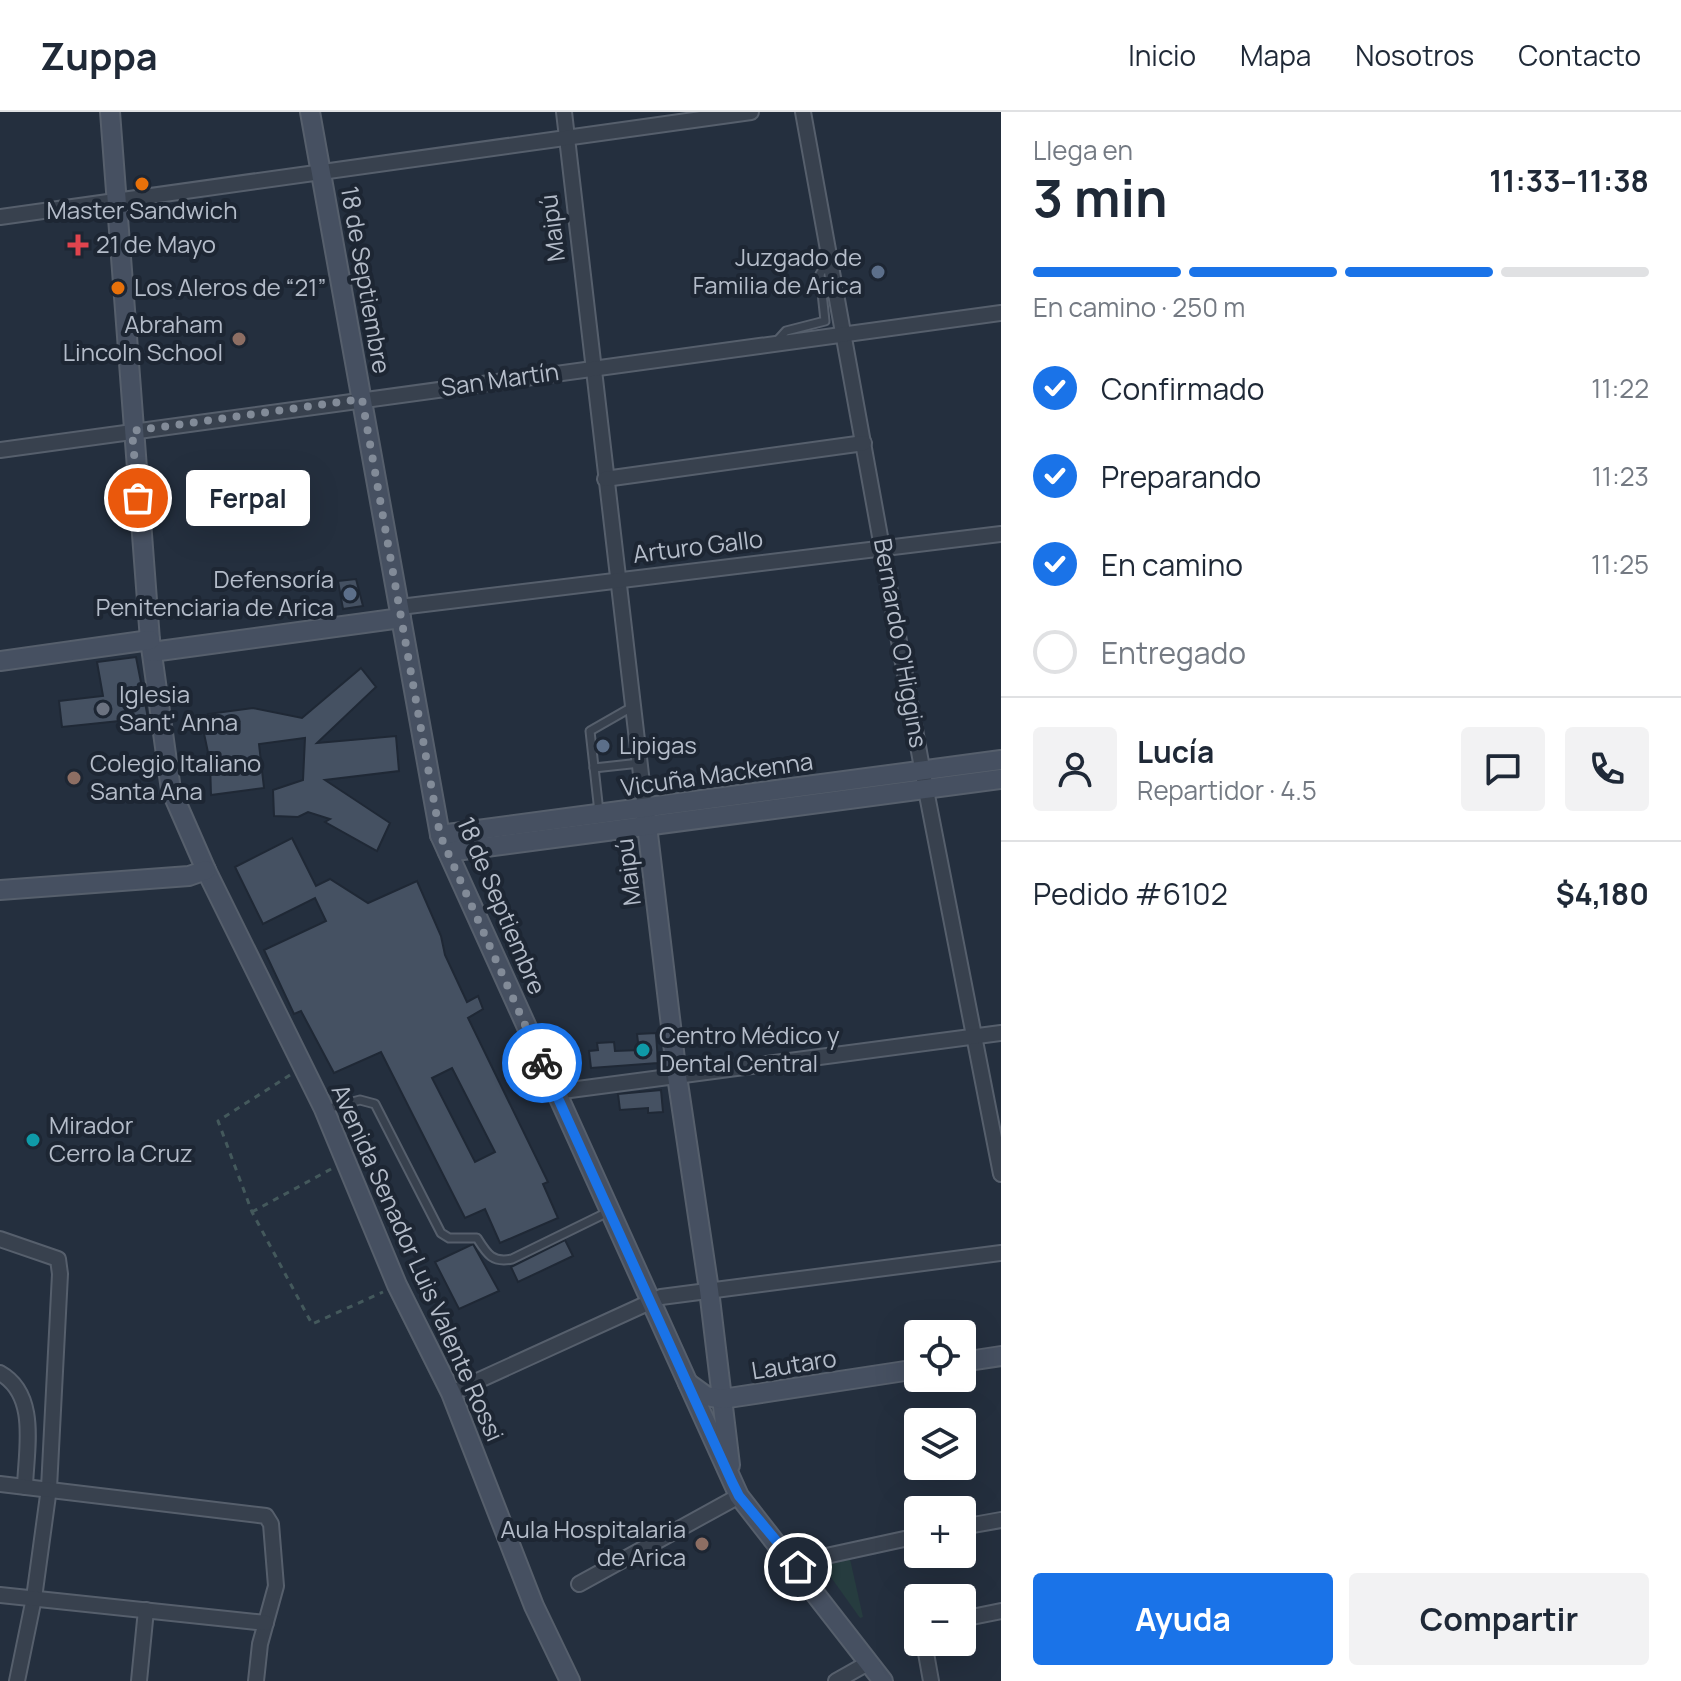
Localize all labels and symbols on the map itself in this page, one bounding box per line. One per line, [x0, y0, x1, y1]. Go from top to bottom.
marker: Master Sandwich [133, 175, 151, 193]
street label: 18 de Septiembre [334, 183, 399, 376]
place label: Master Sandwich [47, 193, 237, 226]
street label: Maipú [531, 193, 572, 264]
place label: 21 de Mayo [96, 227, 216, 260]
marker: 21 de Mayo [67, 234, 89, 256]
place label: Juzgado de Familia de Arica [693, 240, 862, 301]
marker: Juzgado de Familia de Arica [869, 263, 887, 281]
place label: Los Aleros de “21” [134, 270, 326, 303]
marker: Los Aleros de “21” [109, 279, 127, 297]
place label: Abraham Lincoln School [63, 307, 223, 368]
marker: Abraham Lincoln School [230, 330, 248, 348]
street label: San Martín [439, 354, 561, 403]
pin [104, 464, 172, 532]
callout: Ferpal [186, 470, 310, 526]
street label: Arturo Gallo [631, 521, 765, 570]
street label: Bernardo O'Higgins [867, 535, 936, 750]
place label: Defensoría Penitenciaria de Arica [96, 562, 334, 623]
marker: Defensoría Penitenciaria de Arica [341, 585, 359, 603]
place label: Iglesia Sant' Anna [119, 677, 238, 738]
marker: Iglesia Sant' Anna [94, 700, 112, 718]
place label: Lipigas [619, 728, 697, 761]
marker: Lipigas [594, 737, 612, 755]
street label: Vicuña Mackenna [619, 744, 815, 803]
place label: Colegio Italiano Santa Ana [90, 746, 261, 807]
marker: Colegio Italiano Santa Ana [65, 769, 83, 787]
street label: 18 de Septiembre [450, 812, 555, 999]
street label: Maipú [607, 837, 648, 908]
place label: Centro Médico y Dental Central [659, 1018, 840, 1079]
courier [502, 1023, 582, 1103]
marker: Centro Médico y Dental Central [634, 1041, 652, 1059]
street label: Avenida Senador Luis Valente Rossi [324, 1079, 512, 1446]
place label: Mirador Cerro la Cruz [49, 1108, 193, 1169]
marker: Mirador Cerro la Cruz [24, 1131, 42, 1149]
street label: Lautaro [749, 1341, 839, 1386]
place label: Aula Hospitalaria de Arica [500, 1512, 686, 1573]
pin [764, 1533, 832, 1601]
marker: Aula Hospitalaria de Arica [693, 1535, 711, 1553]

